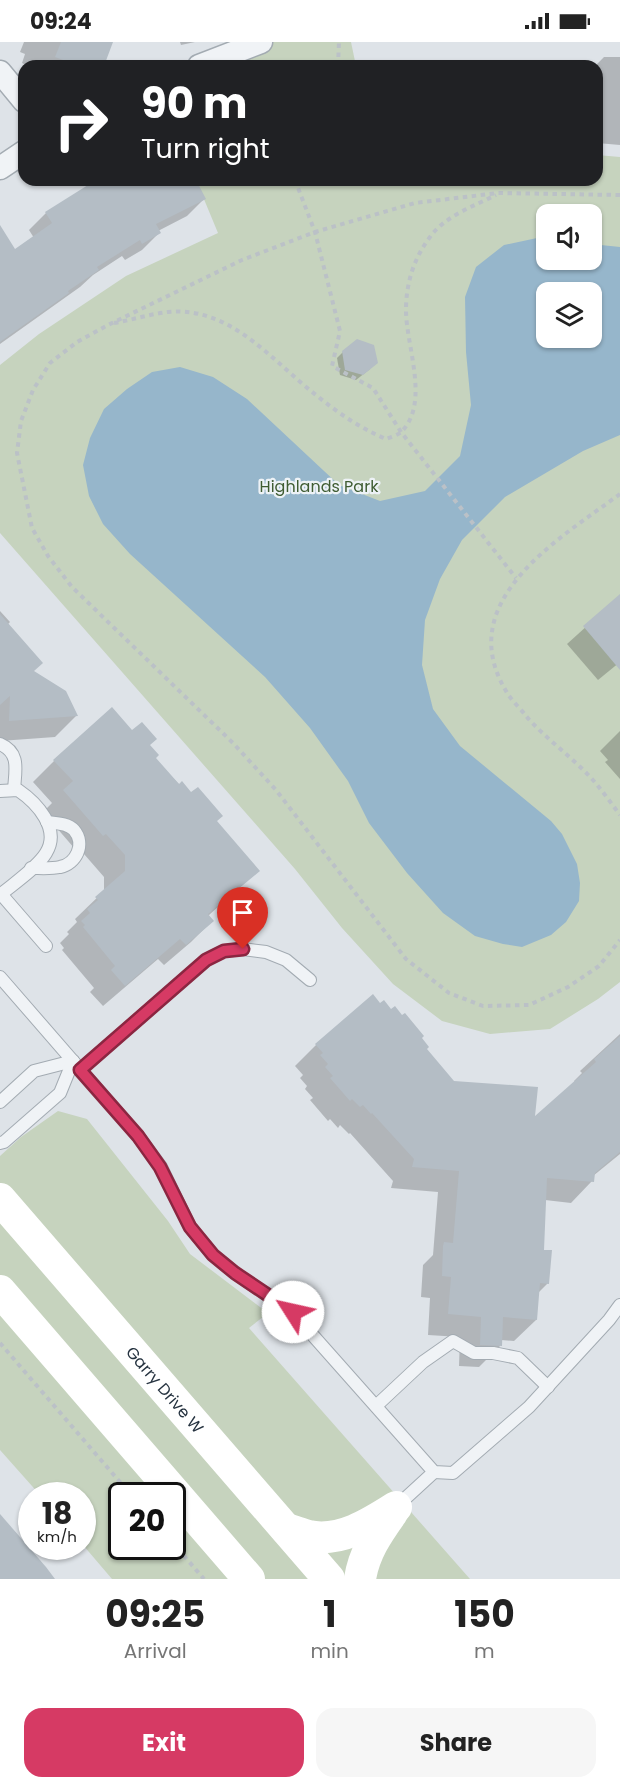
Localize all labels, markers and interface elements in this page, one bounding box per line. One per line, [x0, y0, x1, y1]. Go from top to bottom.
text: 09:24 [30, 6, 92, 37]
text: 90 m [141, 74, 248, 133]
icon: right [42, 84, 120, 162]
text: Turn right [141, 130, 270, 167]
map controls [536, 204, 602, 348]
button: sound [536, 204, 602, 270]
button: layers [536, 282, 602, 348]
park label: Highlands Park [260, 475, 379, 498]
pin [217, 887, 268, 949]
icon: arrive [226, 896, 259, 929]
position arrow [261, 1280, 325, 1344]
street label: Garry Drive W [121, 1341, 209, 1438]
speed limit sign: 20 [108, 1482, 186, 1560]
text: 18 [42, 1492, 72, 1535]
text: km/h [37, 1526, 77, 1547]
text: 09:25 [105, 1589, 205, 1640]
text: 1 [323, 1589, 336, 1640]
text: 150 [454, 1589, 515, 1640]
text: Arrival [124, 1637, 187, 1665]
text: min [311, 1637, 349, 1665]
text: m [474, 1637, 495, 1665]
button: Exit [24, 1708, 304, 1777]
button: Share [316, 1708, 596, 1777]

